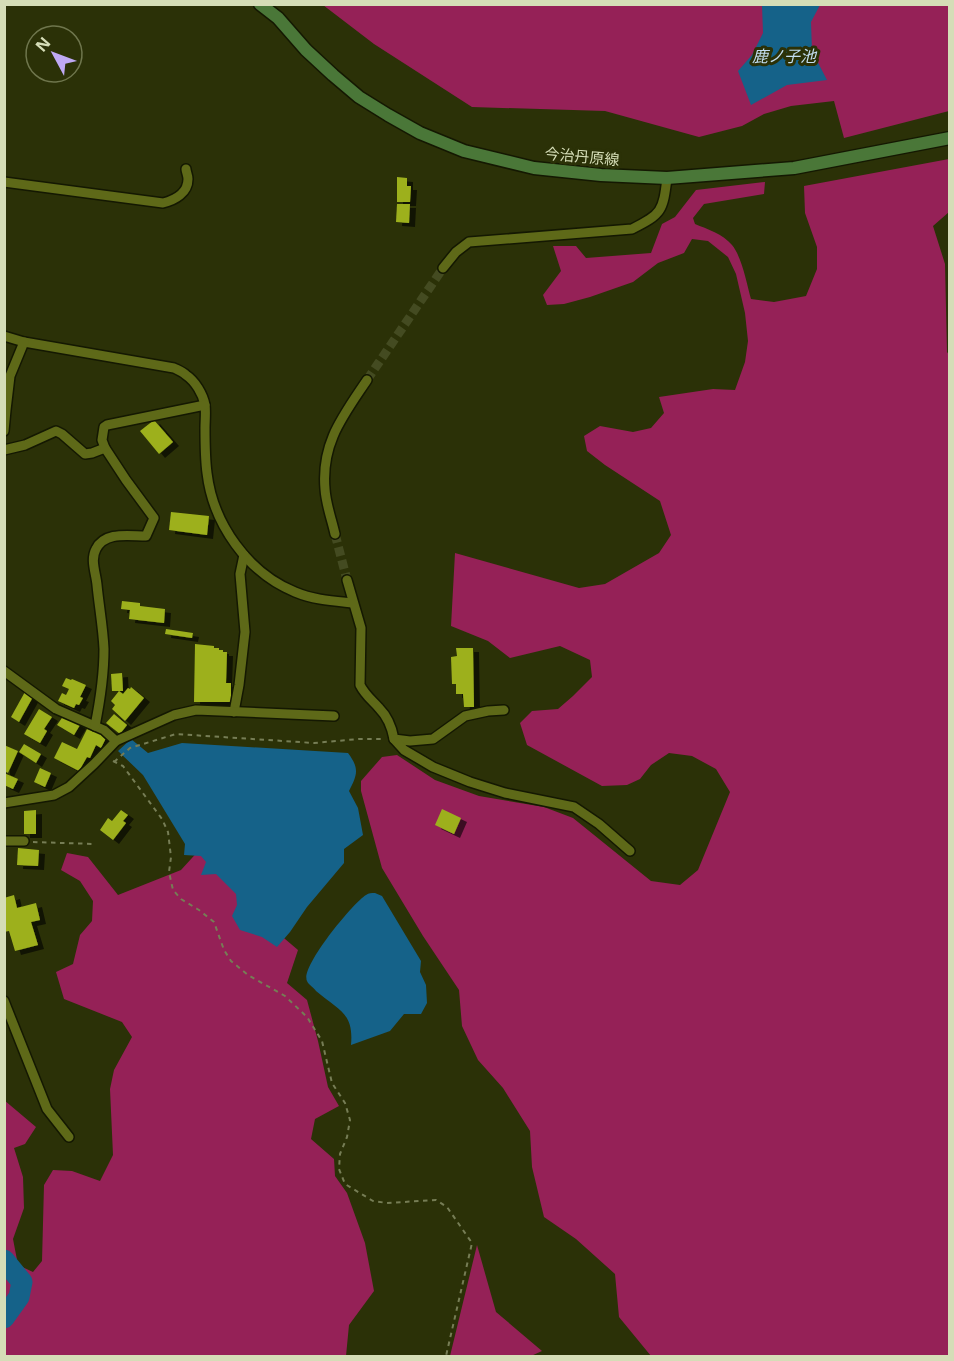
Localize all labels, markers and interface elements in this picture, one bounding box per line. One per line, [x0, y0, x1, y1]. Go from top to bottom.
north arrow [24, 24, 84, 84]
text: N [30, 32, 55, 56]
water label: 鹿ノ子池 [752, 45, 818, 67]
street label: 今治丹原線 [544, 143, 620, 169]

